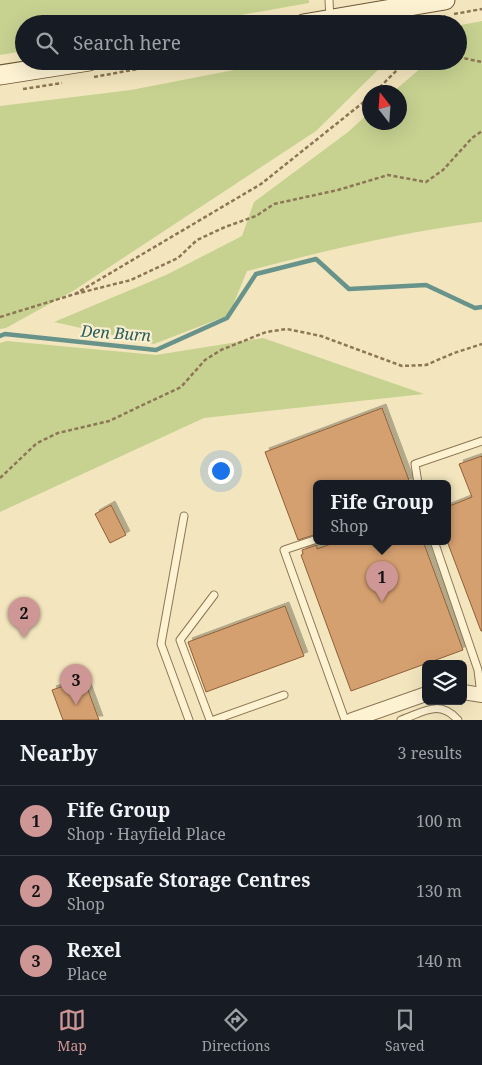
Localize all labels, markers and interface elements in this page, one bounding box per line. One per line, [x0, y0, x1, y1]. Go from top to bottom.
search box [15, 15, 467, 70]
icon: search [33, 29, 61, 57]
text: Search here [73, 30, 181, 56]
north arrow [362, 85, 407, 130]
water label: Den Burn [79, 320, 152, 346]
your location [208, 458, 234, 484]
popup [313, 480, 451, 545]
text: Fife Group [330, 489, 434, 515]
text: Shop [330, 515, 368, 537]
pin: 1 [366, 561, 398, 602]
pin: 2 [8, 597, 40, 638]
map controls [422, 660, 467, 705]
button: layers [422, 660, 467, 705]
pin: 3 [60, 664, 92, 705]
text: Nearby [20, 739, 98, 767]
text: 3 results [398, 742, 462, 764]
text: Fife Group [67, 797, 170, 823]
text: 1 [31, 810, 41, 832]
text: 100 m [416, 810, 462, 832]
text: Shop · Hayfield Place [67, 823, 226, 845]
text: Keepsafe Storage Centres [67, 867, 310, 893]
text: 2 [31, 880, 41, 902]
text: 130 m [416, 880, 462, 902]
text: Shop [67, 893, 105, 915]
text: Rexel [67, 937, 121, 963]
text: 3 [31, 950, 41, 972]
text: 140 m [416, 950, 462, 972]
text: Place [67, 963, 107, 985]
tab: Map [57, 1006, 87, 1055]
tab: Directions [202, 1006, 270, 1055]
tab: Saved [385, 1006, 425, 1055]

